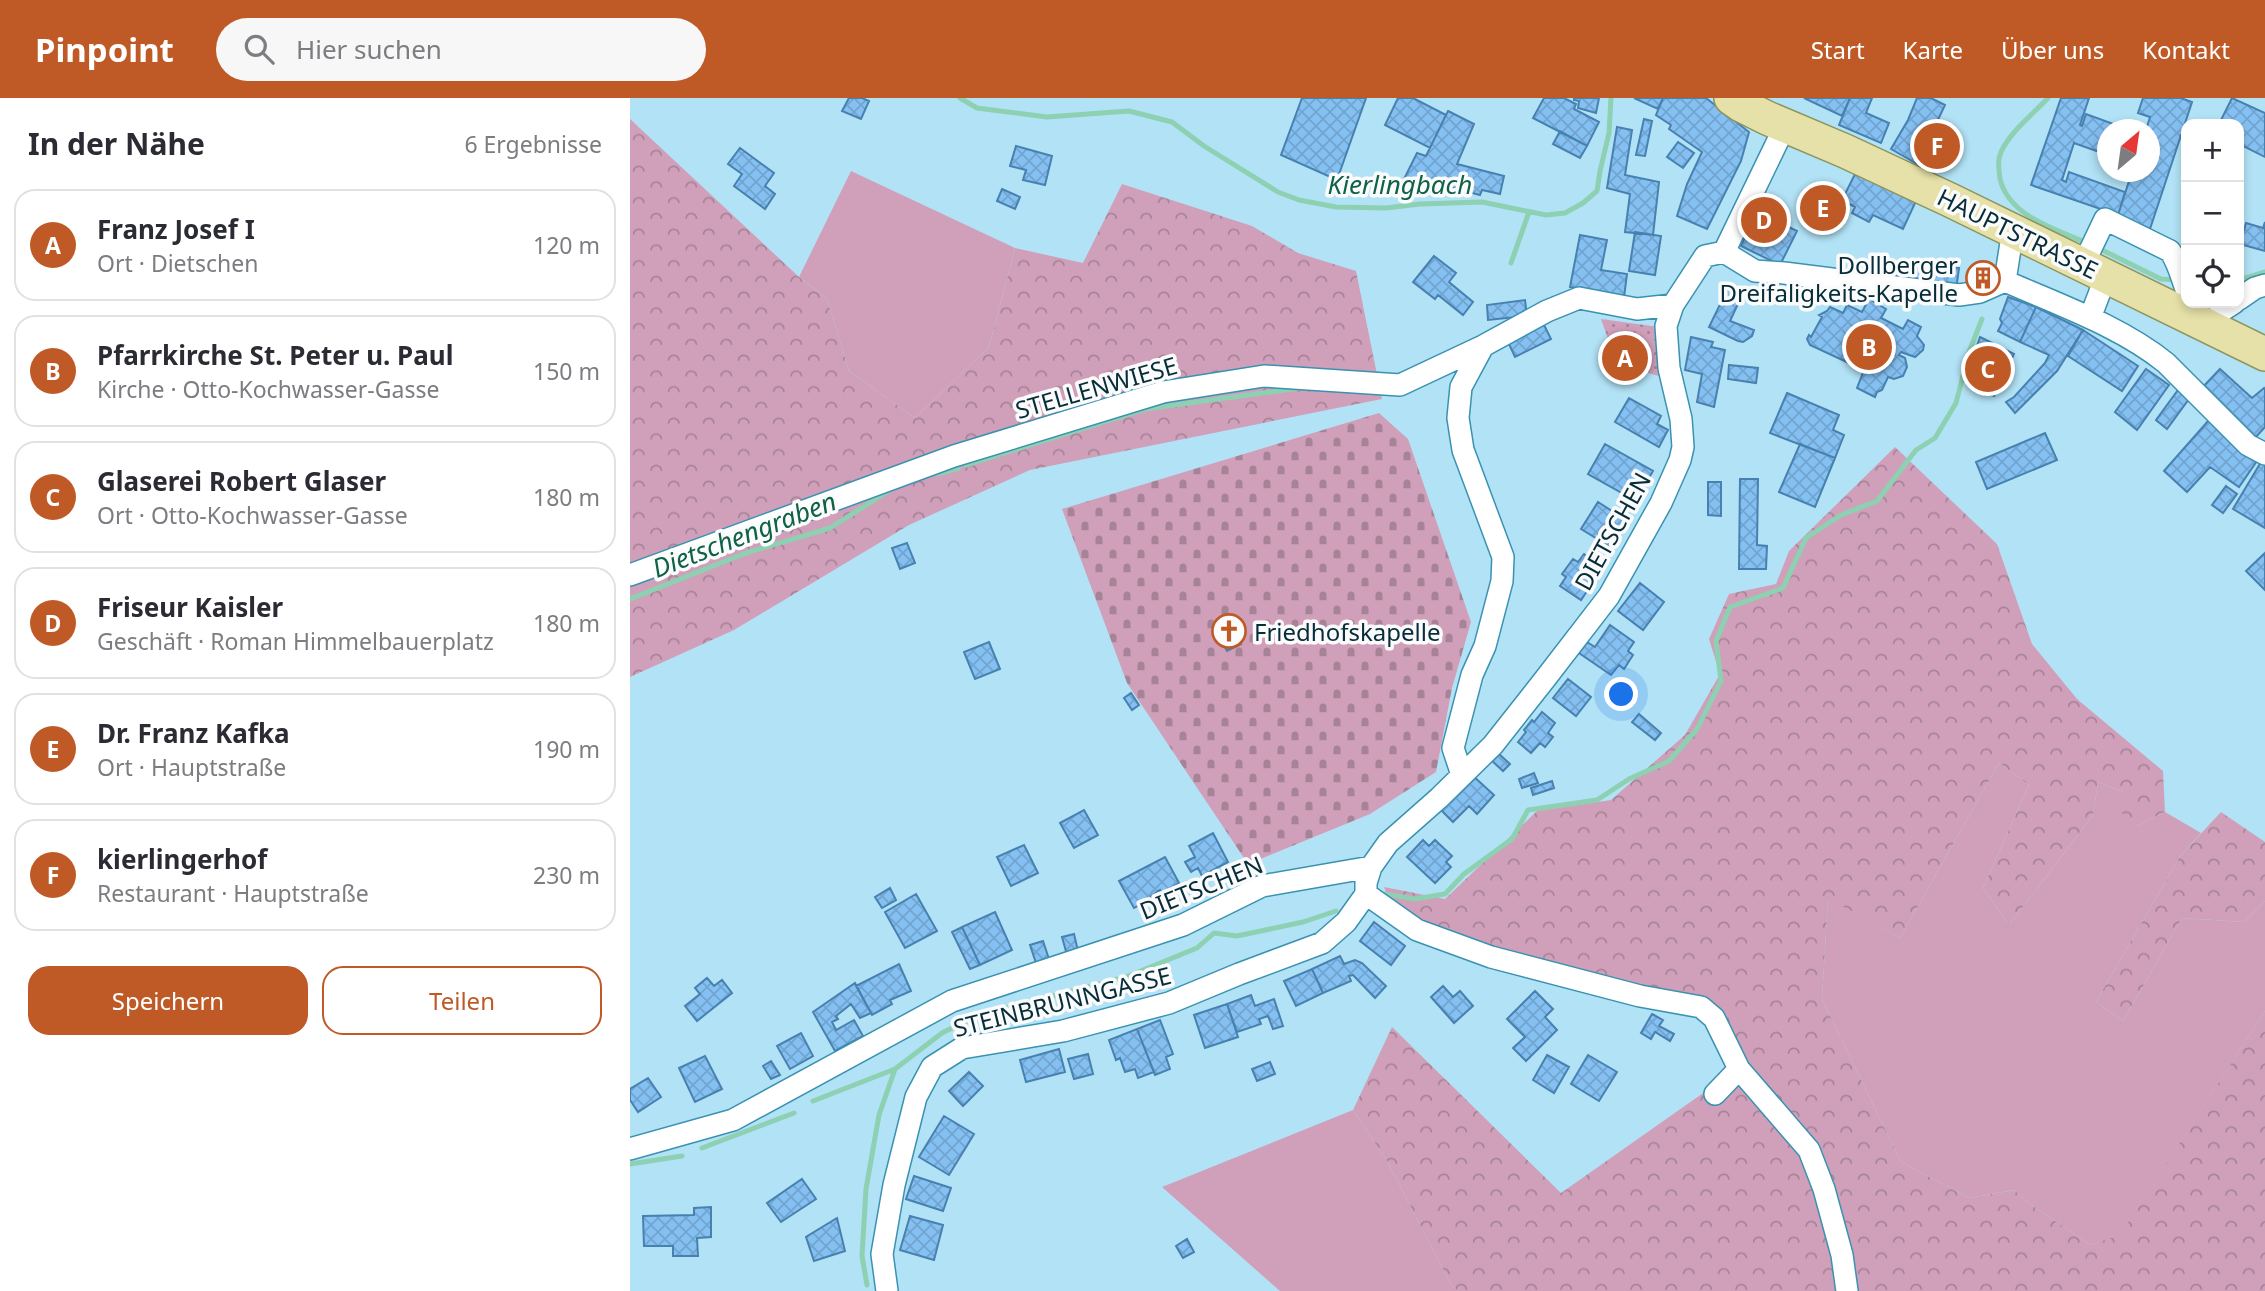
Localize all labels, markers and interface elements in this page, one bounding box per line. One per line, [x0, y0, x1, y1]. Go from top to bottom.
search box [216, 18, 706, 81]
text: Pinpoint [35, 27, 174, 72]
icon: search [240, 30, 278, 68]
text: Hier suchen [296, 31, 442, 67]
text: Start [1811, 33, 1865, 66]
text: Karte [1903, 33, 1963, 66]
text: Über uns [2001, 33, 2104, 66]
text: Kontakt [2142, 33, 2230, 66]
north arrow [2097, 119, 2160, 182]
map controls [2181, 119, 2244, 308]
button: + [2181, 119, 2244, 182]
pin: F [1914, 120, 1960, 172]
text: In der Nähe [28, 123, 205, 164]
text: 6 Ergebnisse [464, 128, 602, 160]
water label: Kierlingbach [1328, 166, 1472, 202]
street label: HAUPTSTRASSE [1932, 180, 2104, 286]
pin: E [1800, 182, 1846, 234]
button: − [2181, 182, 2244, 245]
pin: D [1741, 194, 1787, 246]
text: Franz Josef I [97, 211, 255, 247]
text: A [45, 229, 61, 261]
text: 120 m [533, 229, 600, 261]
button: locate [2181, 245, 2244, 308]
text: Ort · Dietschen [97, 247, 258, 279]
place label: Dollberger Dreifaligkeits-Kapelle [1719, 248, 1958, 309]
building icon: Dollberger Dreifaligkeits-Kapelle [1964, 259, 2002, 297]
pin: B [1846, 321, 1892, 373]
pin: A [1602, 332, 1648, 384]
text: Pfarrkirche St. Peter u. Paul [97, 337, 454, 373]
pin: C [1965, 343, 2011, 395]
street label: STELLENWIESE [1011, 348, 1181, 426]
text: B [45, 355, 61, 387]
text: 150 m [533, 355, 600, 387]
text: Kirche · Otto-Kochwasser-Gasse [97, 373, 439, 405]
text: Glaserei Robert Glaser [97, 463, 386, 499]
street label: DIETSCHEN [1566, 466, 1658, 596]
text: C [46, 481, 60, 513]
text: 180 m [533, 481, 600, 513]
water label: Dietschengraben [647, 482, 841, 586]
text: Ort · Otto-Kochwasser-Gasse [97, 499, 408, 531]
text: Friseur Kaisler [97, 589, 283, 625]
text: D [45, 607, 61, 639]
text: 180 m [533, 607, 600, 639]
church icon: Friedhofskapelle [1210, 612, 1248, 650]
place label: Friedhofskapelle [1254, 615, 1440, 648]
text: Geschäft · Roman Himmelbauerplatz [97, 625, 494, 657]
your location [1604, 677, 1638, 711]
text: Dr. Franz Kafka [97, 715, 290, 751]
text: E [47, 733, 59, 765]
text: 190 m [533, 733, 600, 765]
text: Ort · Hauptstraße [97, 751, 286, 783]
text: kierlingerhof [97, 841, 267, 877]
street label: DIETSCHEN [1135, 847, 1267, 927]
text: F [47, 859, 59, 891]
text: 230 m [533, 859, 600, 891]
text: Restaurant · Hauptstraße [97, 877, 369, 909]
street label: STEINBRUNNGASSE [950, 958, 1174, 1044]
button: Speichern [28, 966, 308, 1035]
button: Teilen [322, 966, 602, 1035]

